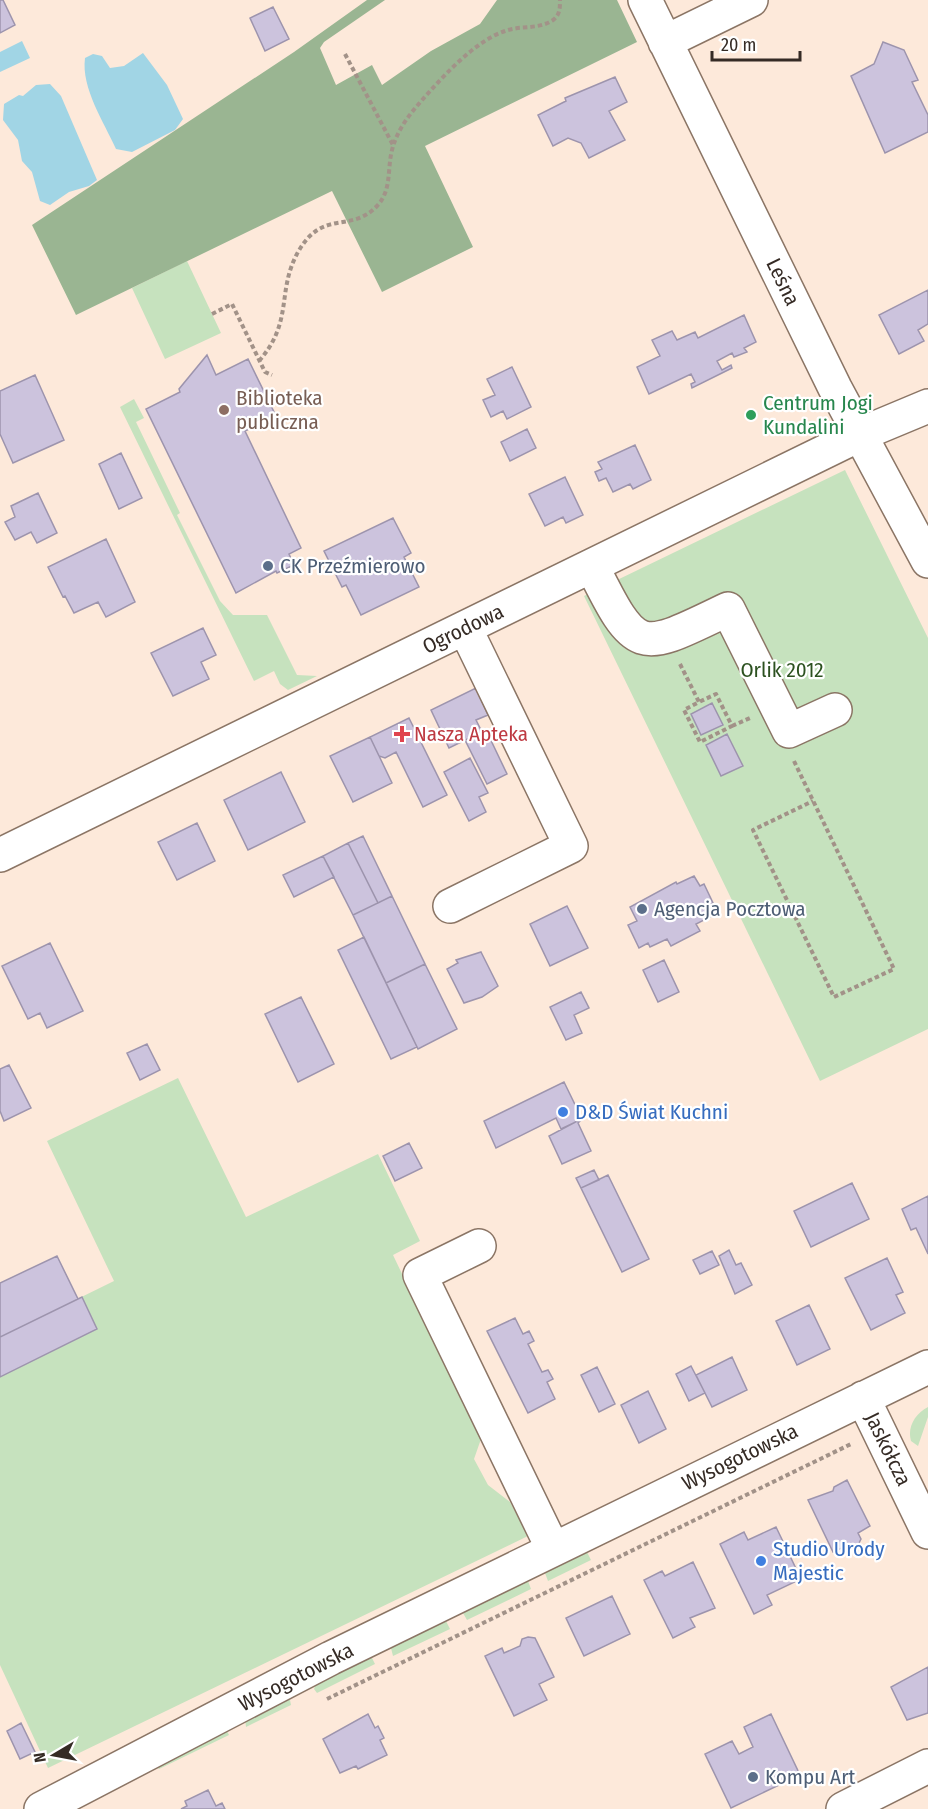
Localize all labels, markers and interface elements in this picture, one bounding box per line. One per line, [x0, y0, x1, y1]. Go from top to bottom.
scale bar [712, 24, 800, 62]
text: 20 m [721, 34, 756, 56]
street label: Leśna [760, 254, 806, 310]
place label: Biblioteka publiczna [236, 385, 323, 435]
place label: Centrum Jogi Kundalini [763, 390, 873, 440]
marker: Biblioteka publiczna [217, 403, 231, 417]
marker: Centrum Jogi Kundalini [744, 408, 758, 422]
place label: CK Przeźmierowo [280, 553, 425, 579]
marker: CK Przeźmierowo [261, 559, 275, 573]
street label: Ogrodowa [418, 598, 508, 660]
park label: Orlik 2012 [740, 657, 824, 683]
place label: Nasza Apteka [414, 721, 528, 747]
marker: Nasza Apteka [395, 727, 409, 741]
place label: Agencja Pocztowa [654, 896, 806, 922]
marker: Agencja Pocztowa [635, 902, 649, 916]
place label: D&D Świat Kuchni [575, 1099, 728, 1125]
marker: D&D Świat Kuchni [556, 1105, 570, 1119]
street label: Jaskółcza [859, 1408, 917, 1490]
street label: Wysogotowska [678, 1418, 802, 1496]
place label: Studio Urody Majestic [773, 1536, 885, 1586]
marker: Studio Urody Majestic [754, 1554, 768, 1568]
street label: Wysogotowska [234, 1637, 358, 1717]
north arrow [24, 1725, 84, 1785]
text: N [30, 1751, 50, 1764]
place label: Kompu Art [765, 1764, 855, 1790]
marker: Kompu Art [746, 1770, 760, 1784]

